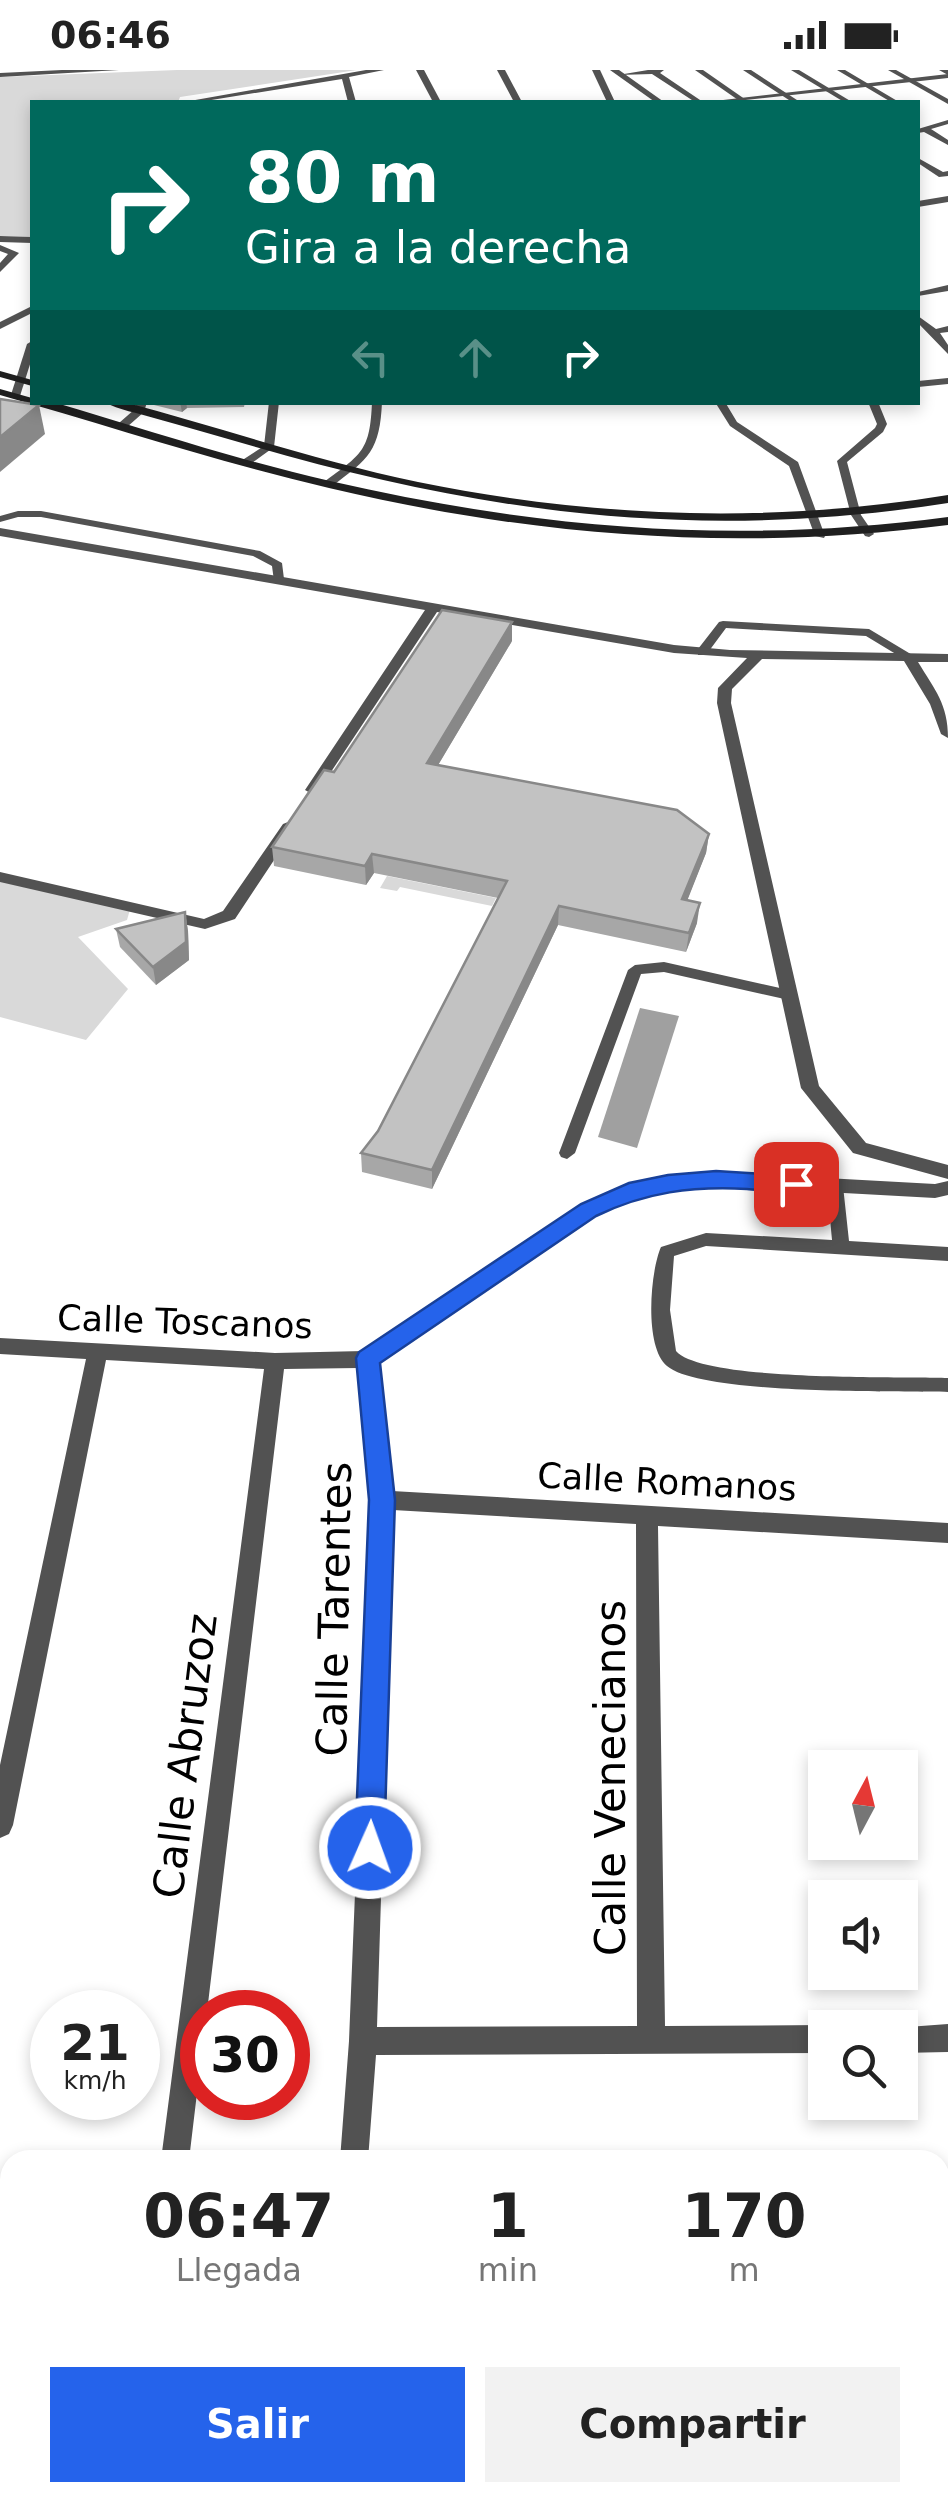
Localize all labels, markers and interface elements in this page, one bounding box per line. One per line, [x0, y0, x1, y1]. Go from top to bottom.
text: 06:46 [50, 13, 171, 57]
text: 80 m [245, 137, 440, 219]
icon: right [80, 140, 210, 270]
text: Gira a la derecha [245, 221, 631, 274]
icon: left [343, 330, 398, 385]
icon: ahead [448, 330, 503, 385]
icon: right [553, 330, 608, 385]
pin [754, 1142, 839, 1227]
icon: arrive [769, 1157, 824, 1212]
street label: Calle Toscanos [57, 1298, 313, 1346]
street label: Calle Romanos [536, 1455, 798, 1509]
street label: Calle Tarentes [307, 1461, 361, 1757]
street label: Calle Venecianos [586, 1600, 635, 1956]
street label: Calle Abruzoz [143, 1611, 227, 1901]
north arrow [808, 1750, 918, 1860]
map controls [808, 1750, 918, 2120]
position arrow [318, 1796, 422, 1900]
button: sound [808, 1880, 918, 1990]
speed limit sign: 30 [180, 1990, 310, 2120]
button: search [808, 2010, 918, 2120]
text: 21 [60, 2014, 130, 2072]
text: km/h [63, 2066, 127, 2095]
text: 06:47 [143, 2181, 334, 2251]
text: 1 [487, 2181, 529, 2251]
text: 170 [681, 2181, 807, 2251]
text: Llegada [176, 2251, 302, 2289]
text: min [478, 2251, 538, 2289]
text: m [728, 2251, 760, 2289]
button: Salir [50, 2367, 465, 2482]
button: Compartir [485, 2367, 900, 2482]

